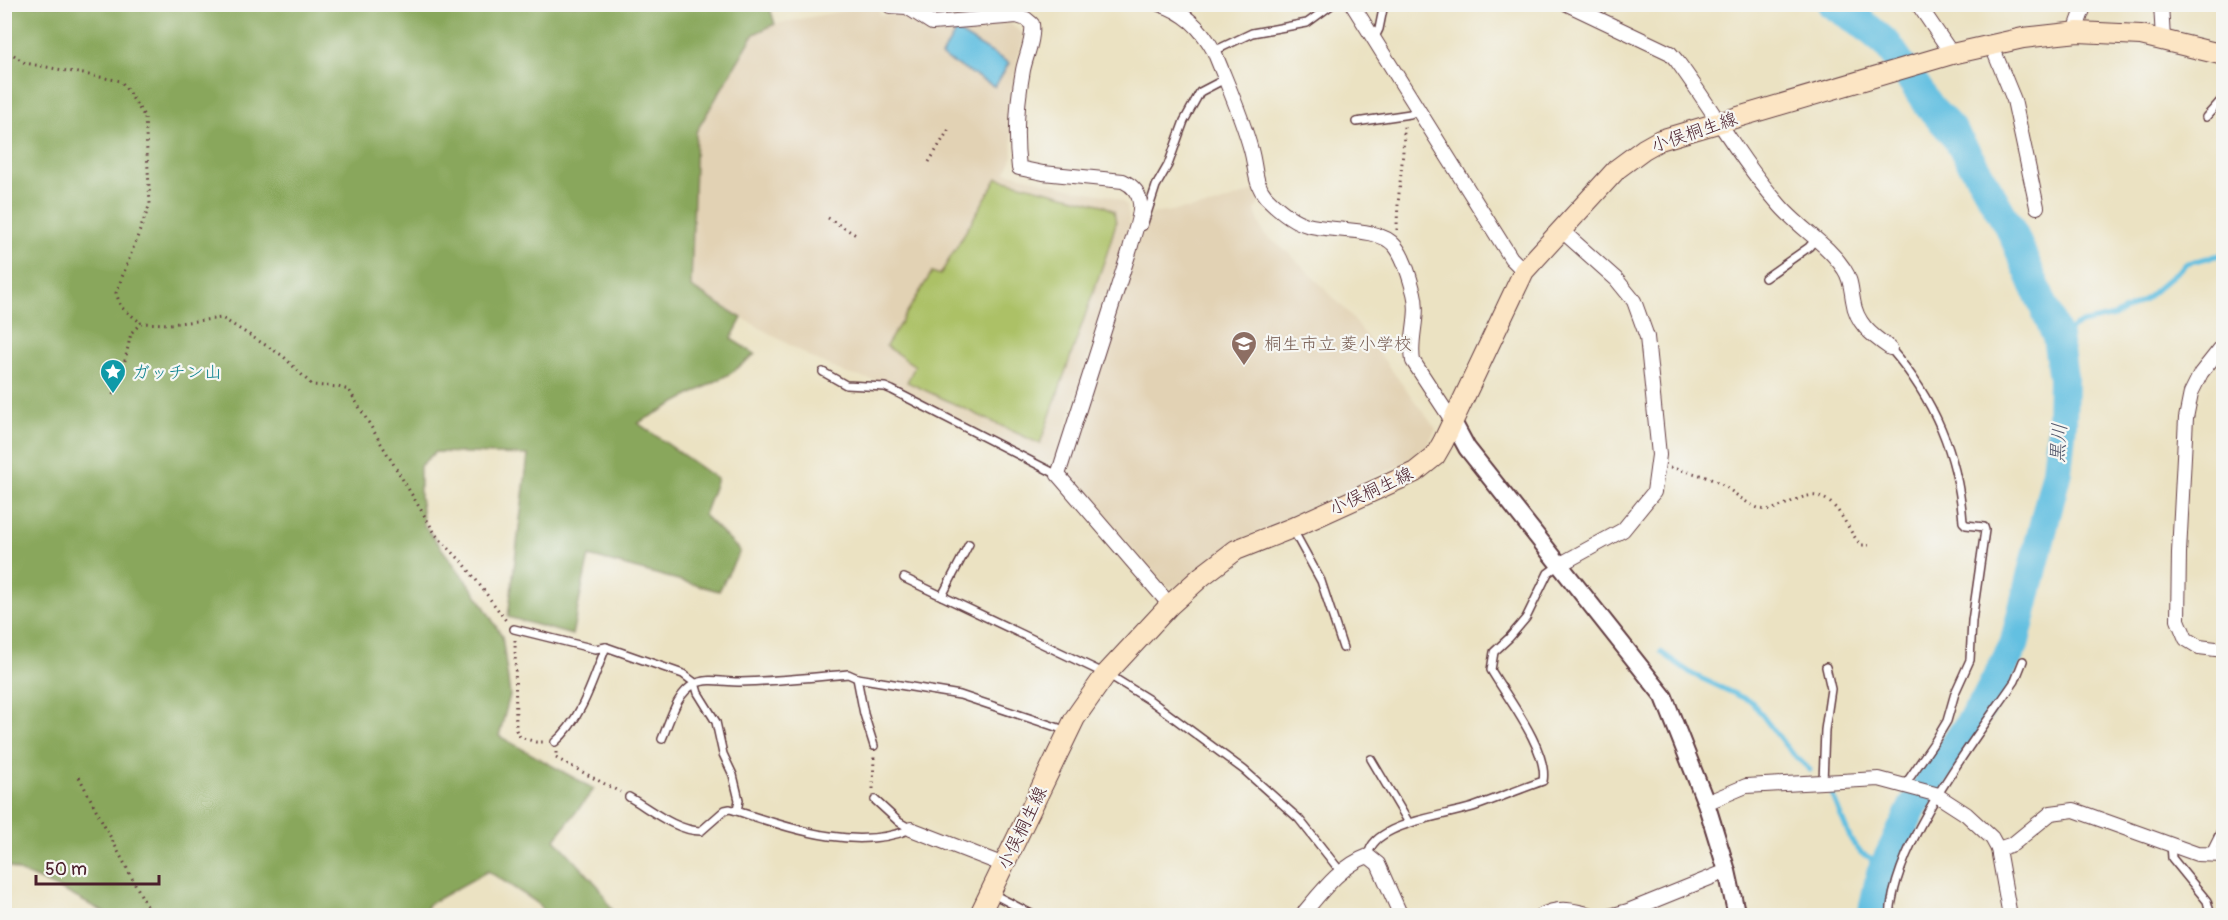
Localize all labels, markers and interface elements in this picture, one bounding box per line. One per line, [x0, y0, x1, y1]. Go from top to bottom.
street label: 小俣桐生線 [1648, 107, 1740, 158]
school or university icon: 桐生市立 菱小学校 [1229, 329, 1259, 367]
place label: 桐生市立 菱小学校 [1264, 333, 1412, 356]
place icon: ガッチン山 [98, 357, 128, 395]
place label: ガッチン山 [132, 361, 222, 384]
water label: 黒川 [2045, 422, 2072, 464]
street label: 小俣桐生線 [1326, 462, 1417, 521]
street label: 小俣桐生線 [992, 783, 1053, 874]
scale bar [36, 848, 159, 886]
text: 50 m [45, 858, 87, 881]

